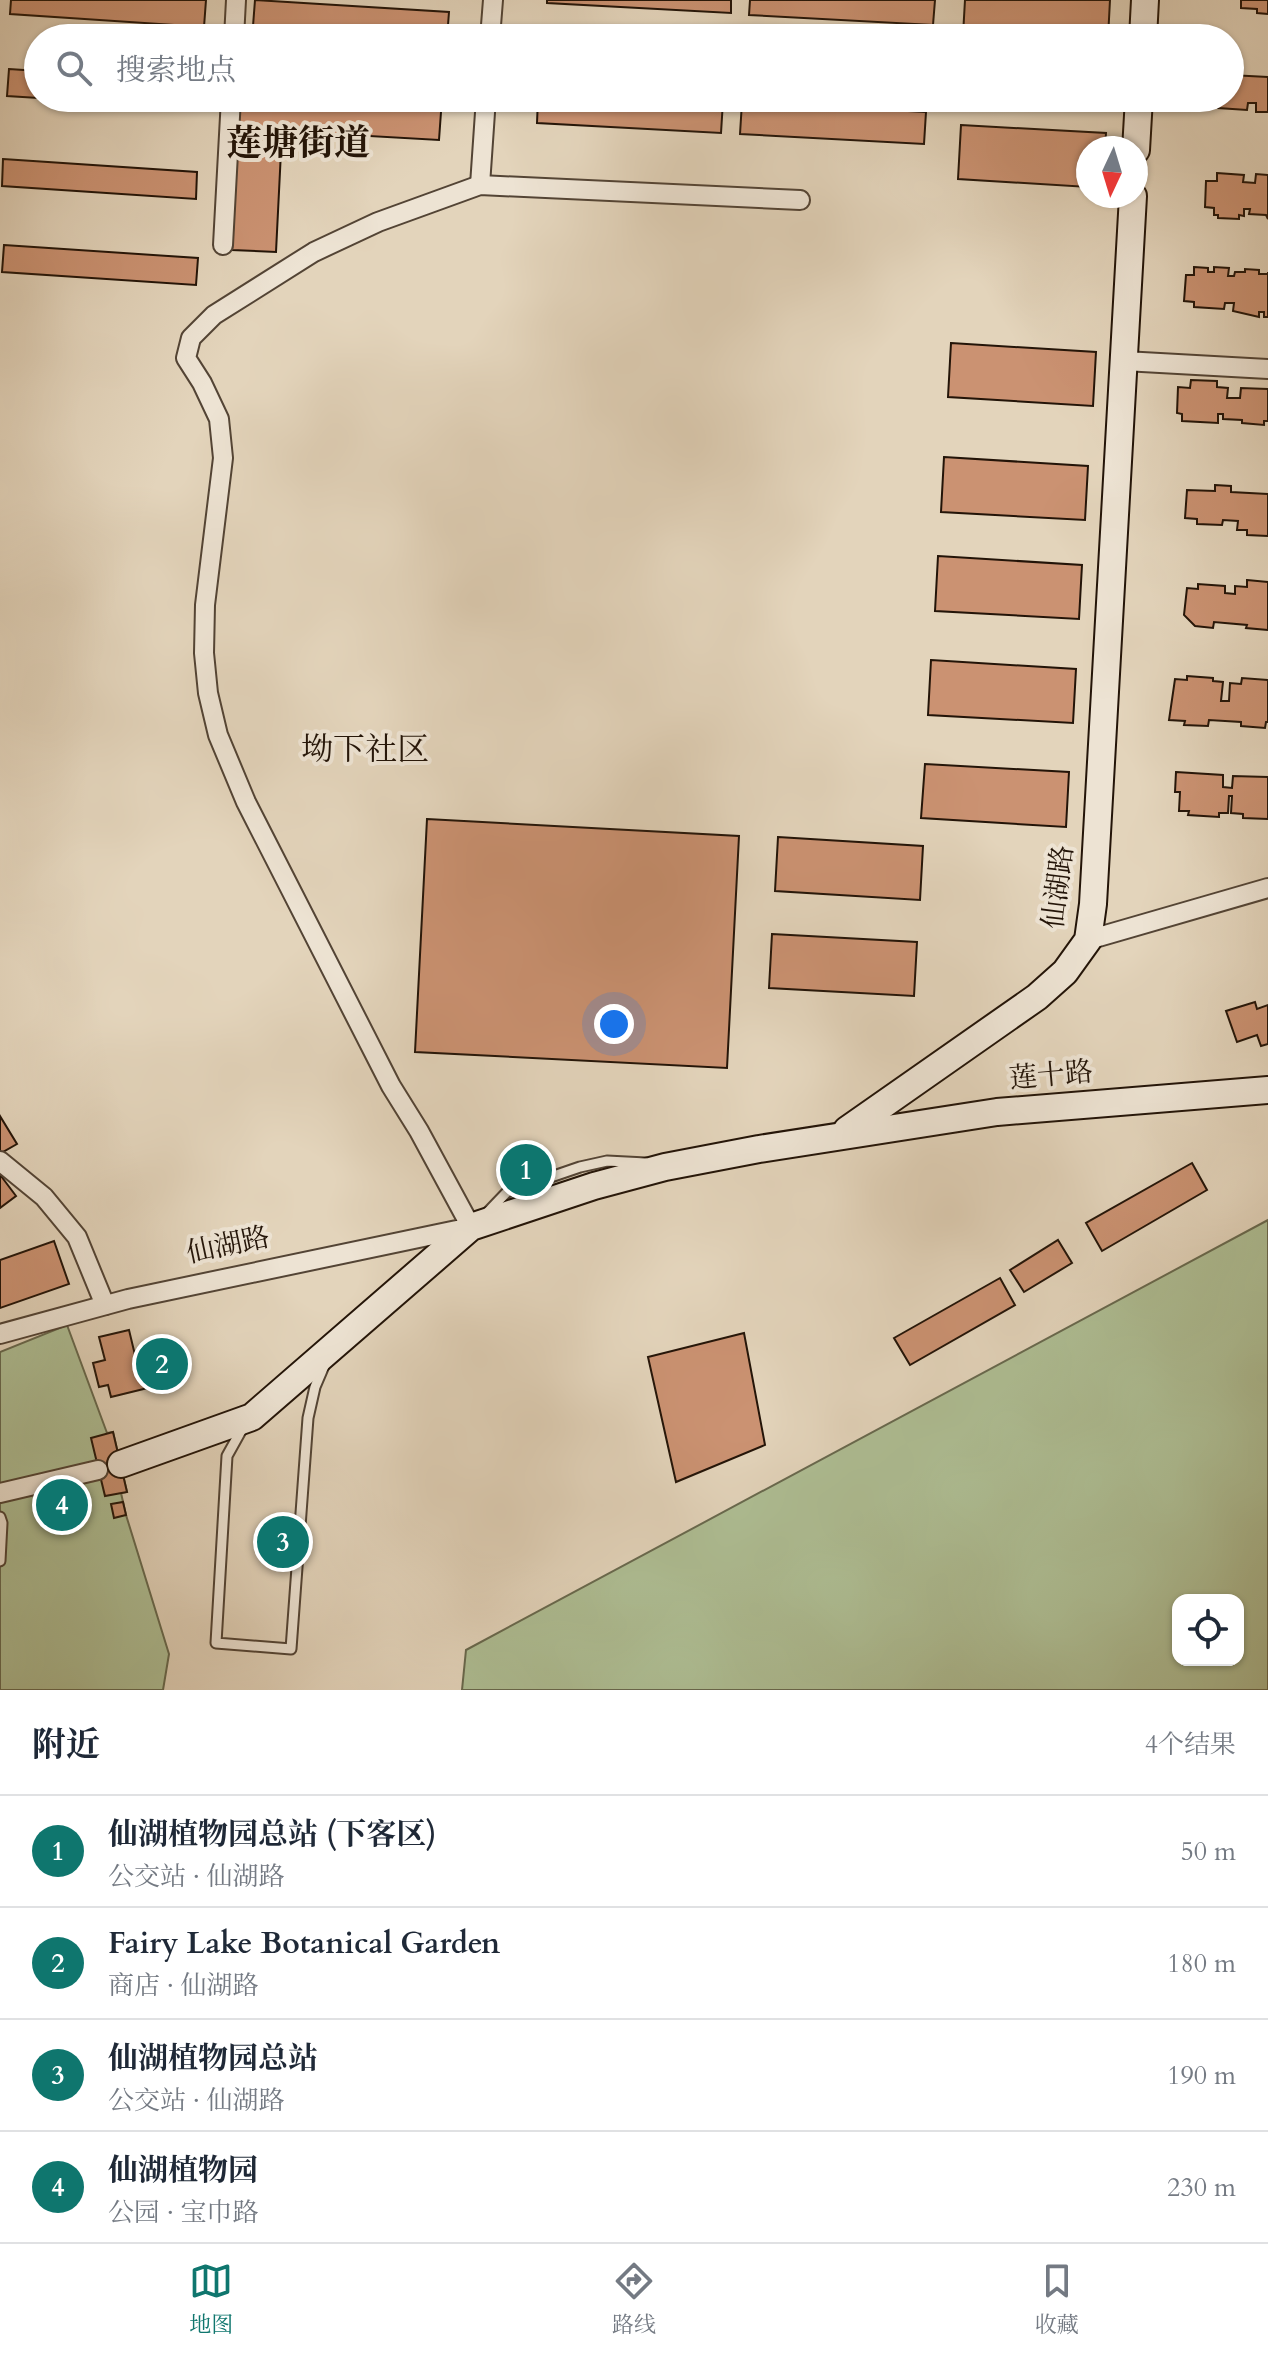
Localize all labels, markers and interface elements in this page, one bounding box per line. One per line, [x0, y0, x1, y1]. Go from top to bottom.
search box [24, 24, 1244, 112]
icon: search [52, 46, 96, 90]
text: 搜索地点 [116, 50, 236, 91]
district label: 莲塘街道 [226, 119, 370, 168]
north arrow [1076, 136, 1148, 208]
district label: 坳下社区 [301, 728, 429, 772]
street label: 仙湖路 [1034, 843, 1082, 931]
your location [594, 1004, 634, 1044]
street label: 莲十路 [1007, 1052, 1095, 1098]
pin: 1 [500, 1140, 552, 1200]
street label: 仙湖路 [183, 1218, 273, 1272]
pin: 2 [136, 1334, 188, 1394]
pin: 4 [36, 1475, 88, 1535]
pin: 3 [257, 1512, 309, 1572]
map controls [1172, 1594, 1244, 1666]
button: locate [1172, 1594, 1244, 1666]
text: 附近 [32, 1722, 100, 1768]
text: 4个结果 [1145, 1727, 1236, 1762]
text: 仙湖植物园总站 (下客区) [108, 1814, 436, 1855]
text: 1 [51, 1834, 65, 1869]
text: 50 m [1180, 1834, 1236, 1869]
text: 公交站 · 仙湖路 [108, 1859, 285, 1894]
text: Fairy Lake Botanical Garden [108, 1923, 500, 1964]
text: 2 [51, 1946, 65, 1981]
text: 180 m [1167, 1946, 1236, 1981]
text: 商店 · 仙湖路 [108, 1968, 259, 2003]
text: 仙湖植物园总站 [108, 2038, 318, 2079]
text: 3 [51, 2058, 65, 2093]
text: 190 m [1167, 2058, 1236, 2093]
text: 公交站 · 仙湖路 [108, 2083, 285, 2118]
text: 仙湖植物园 [108, 2150, 258, 2191]
text: 4 [51, 2170, 65, 2205]
text: 230 m [1167, 2170, 1236, 2205]
text: 公园 · 宝巾路 [108, 2195, 259, 2230]
tab: 地图 [189, 2259, 233, 2340]
tab: 路线 [612, 2259, 656, 2340]
tab: 收藏 [1035, 2259, 1079, 2340]

